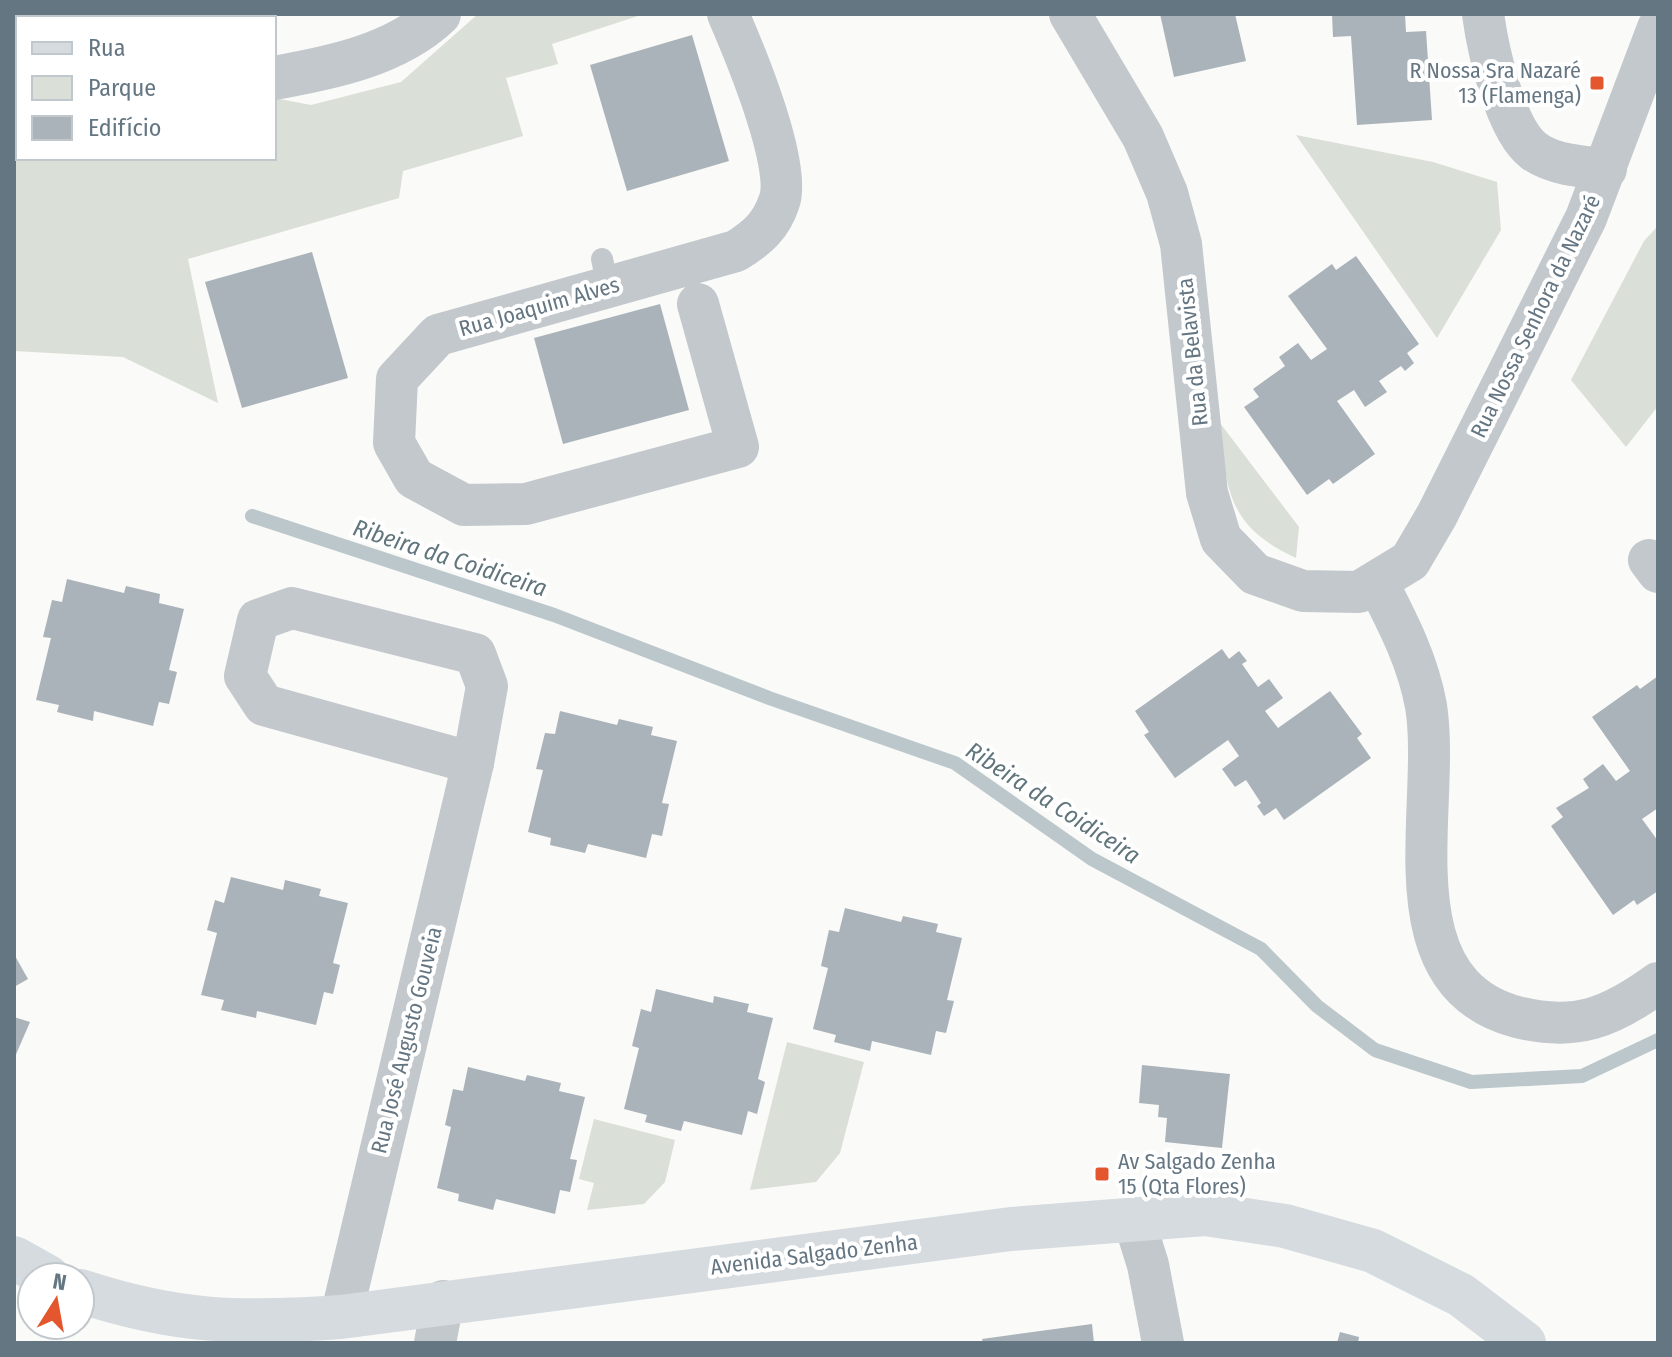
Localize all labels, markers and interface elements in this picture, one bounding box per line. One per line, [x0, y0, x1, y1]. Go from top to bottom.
legend [16, 16, 276, 160]
text: Rua [88, 34, 125, 62]
place label: R Nossa Sra Nazaré 13 (Flamenga) [1409, 57, 1581, 109]
text: Parque [88, 74, 156, 102]
marker: R Nossa Sra Nazaré 13 (Flamenga) [1588, 74, 1606, 92]
text: Edifício [88, 114, 161, 142]
street label: Rua Nossa Senhora da Nazaré [1465, 190, 1606, 442]
street label: Rua Joaquim Alves [456, 271, 622, 342]
street label: Rua da Belavista [1171, 277, 1214, 427]
water label: Ribeira da Coidiceira [350, 513, 550, 603]
water label: Ribeira da Coidiceira [961, 736, 1145, 870]
street label: Rua José Augusto Gouveia [365, 924, 448, 1156]
place label: Av Salgado Zenha 15 (Qta Flores) [1118, 1148, 1276, 1200]
marker: Av Salgado Zenha 15 (Qta Flores) [1093, 1165, 1111, 1183]
street label: Avenida Salgado Zenha [709, 1228, 919, 1281]
north arrow [16, 1261, 96, 1341]
text: N [51, 1267, 69, 1296]

